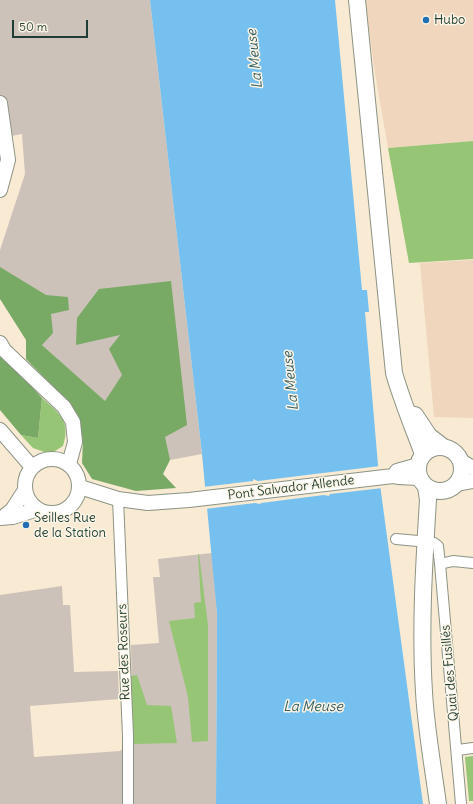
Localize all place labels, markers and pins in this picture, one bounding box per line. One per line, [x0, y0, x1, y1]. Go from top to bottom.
place label: Hubo [434, 12, 465, 28]
marker: Hubo [421, 15, 431, 25]
place label: Seilles Rue de la Station [34, 510, 106, 541]
marker: Seilles Rue de la Station [21, 520, 31, 530]

